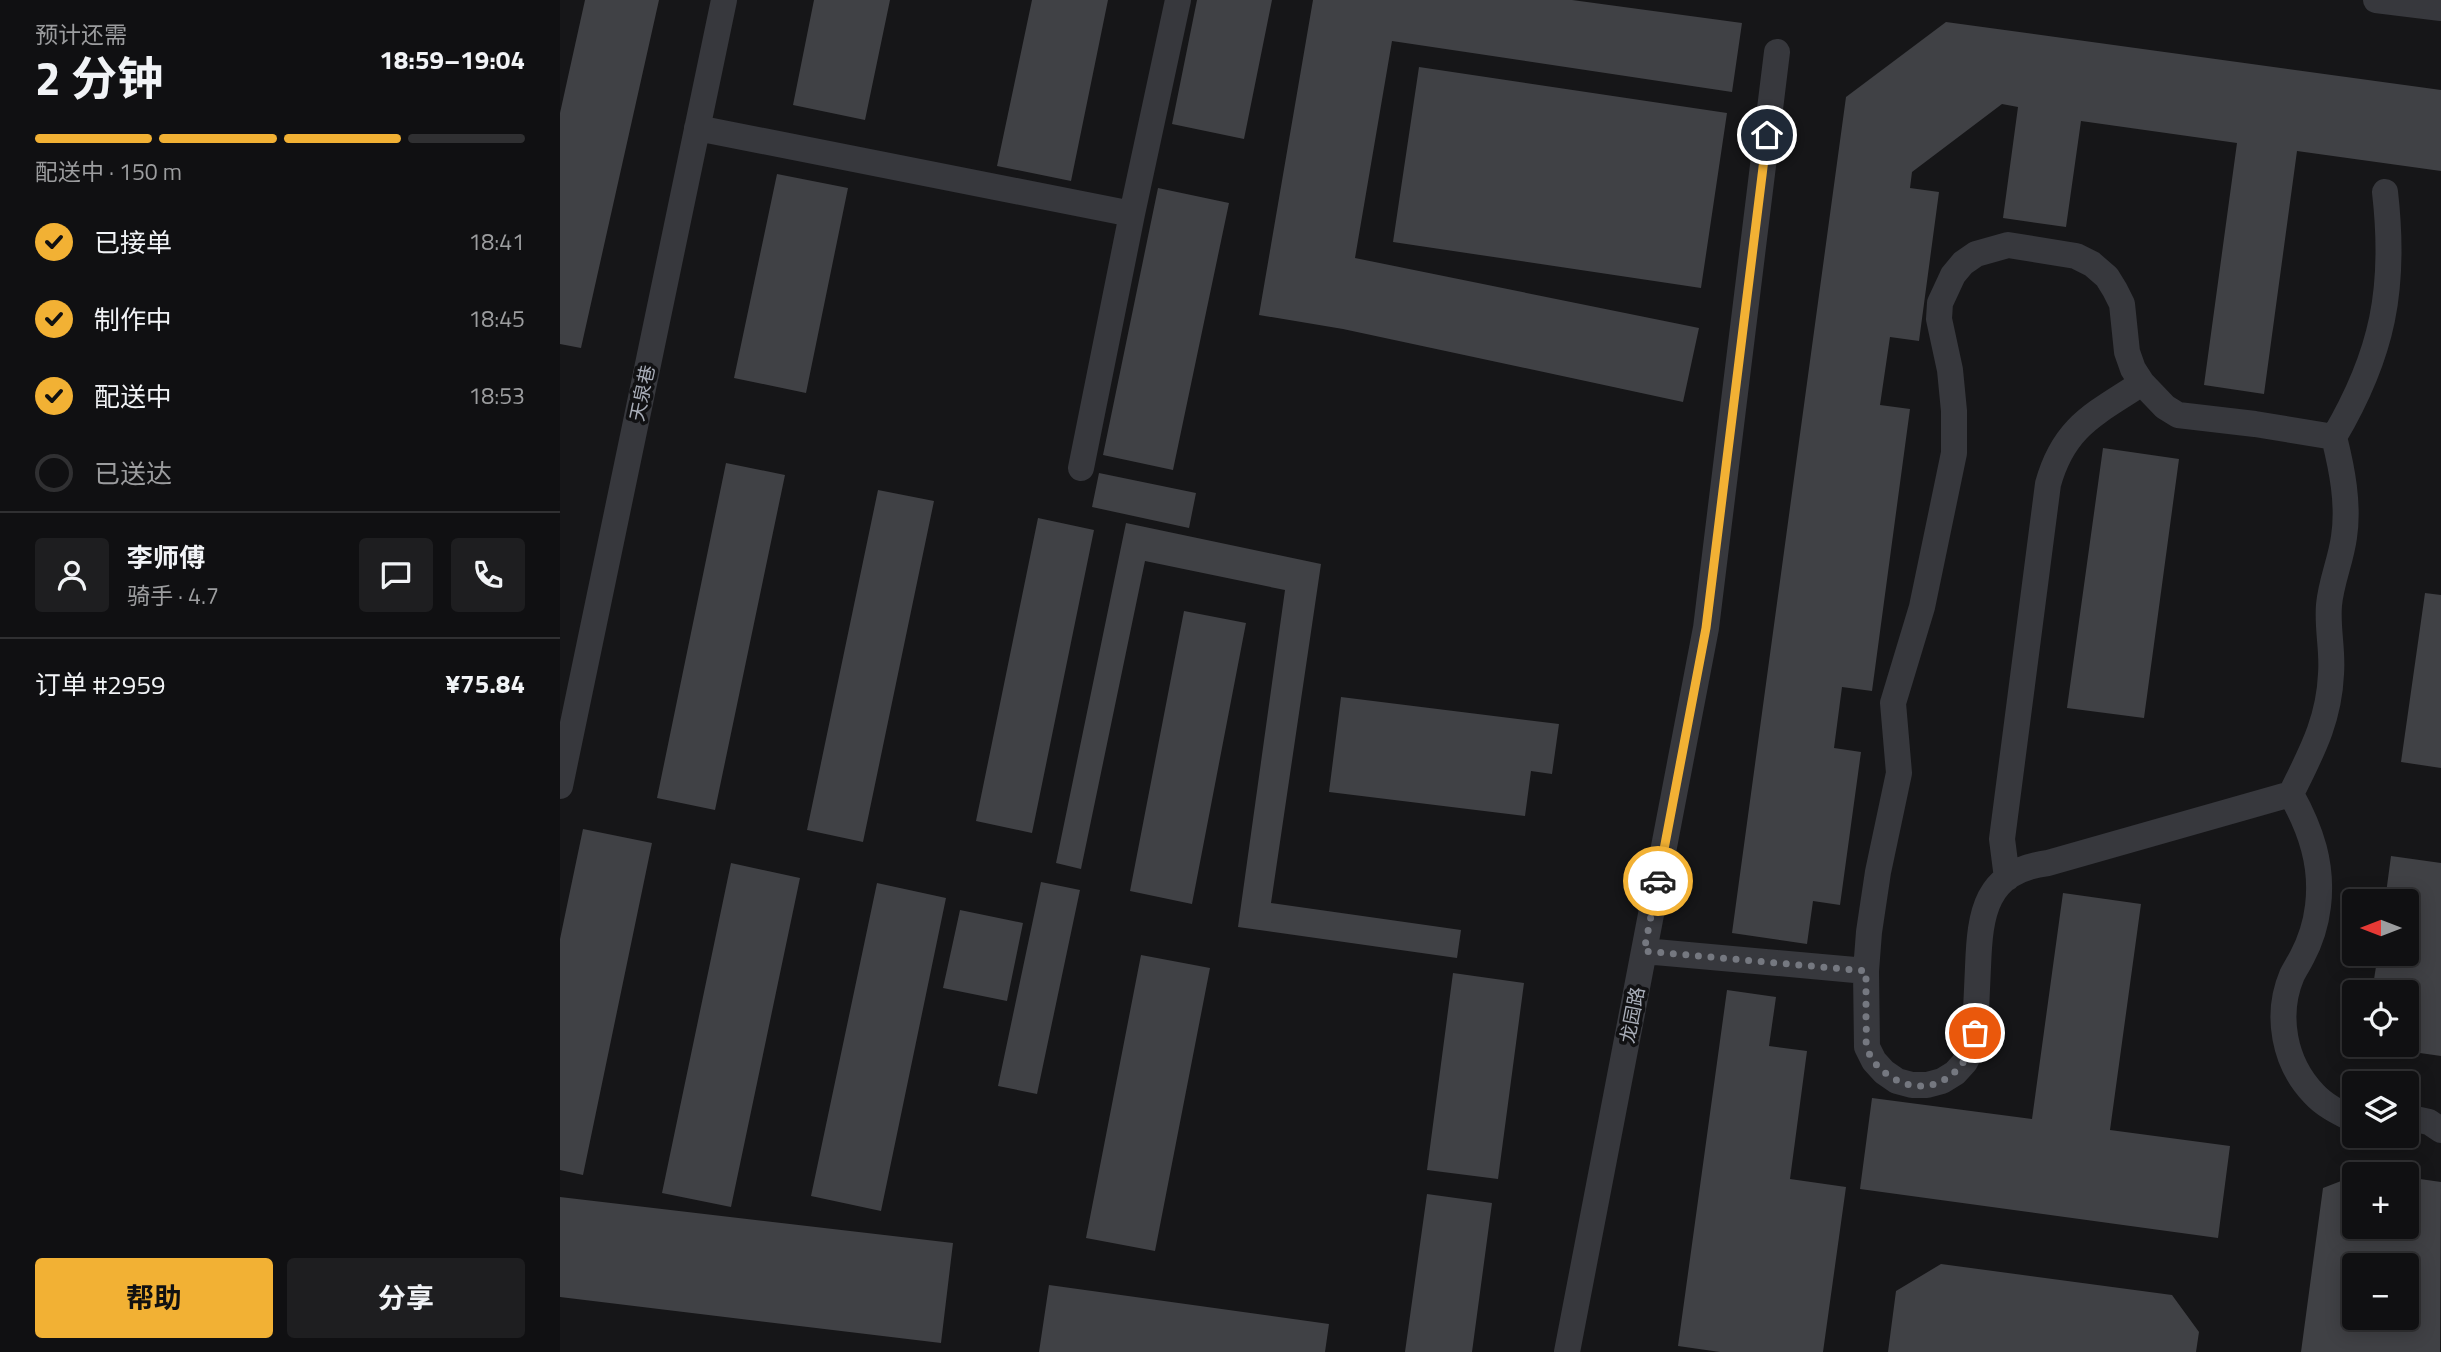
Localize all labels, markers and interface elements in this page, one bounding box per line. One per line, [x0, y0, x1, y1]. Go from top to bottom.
text: 预计还需 [35, 17, 127, 52]
text: 18:59–19:04 [379, 40, 525, 79]
text: 2 分钟 [35, 43, 163, 113]
pin [1737, 105, 1797, 165]
icon: home [1748, 116, 1786, 154]
text: 配送中 · 150 m [35, 154, 182, 189]
icon: check [35, 223, 73, 261]
text: 已接单 [94, 223, 172, 262]
text: 18:41 [468, 224, 525, 259]
icon: check [35, 300, 73, 338]
text: 制作中 [94, 300, 172, 339]
text: 18:45 [468, 301, 525, 336]
street label: 天泉巷 [621, 362, 662, 424]
icon: check [35, 377, 73, 415]
text: 配送中 [94, 377, 172, 416]
text: 18:53 [468, 378, 525, 413]
text: 已送达 [94, 454, 172, 493]
button: person [35, 538, 109, 612]
text: 李师傅 [127, 538, 205, 577]
button: chat [359, 538, 433, 612]
button: phone [451, 538, 525, 612]
text: 骑手 · 4.7 [127, 578, 219, 613]
text: ¥75.84 [446, 664, 525, 703]
text: 订单 #2959 [35, 665, 166, 704]
courier [1623, 846, 1693, 916]
icon: car [1639, 862, 1677, 900]
north arrow [2342, 889, 2418, 966]
map controls [2342, 889, 2419, 1330]
button: locate [2342, 980, 2419, 1057]
street label: 龙园路 [1612, 984, 1651, 1046]
pin [1945, 1003, 2005, 1063]
icon: bag [1956, 1014, 1994, 1052]
button: layers [2342, 1071, 2419, 1148]
button: + [2342, 1162, 2419, 1239]
button: − [2342, 1253, 2419, 1330]
button: 帮助 [35, 1258, 273, 1338]
button: 分享 [287, 1258, 525, 1338]

